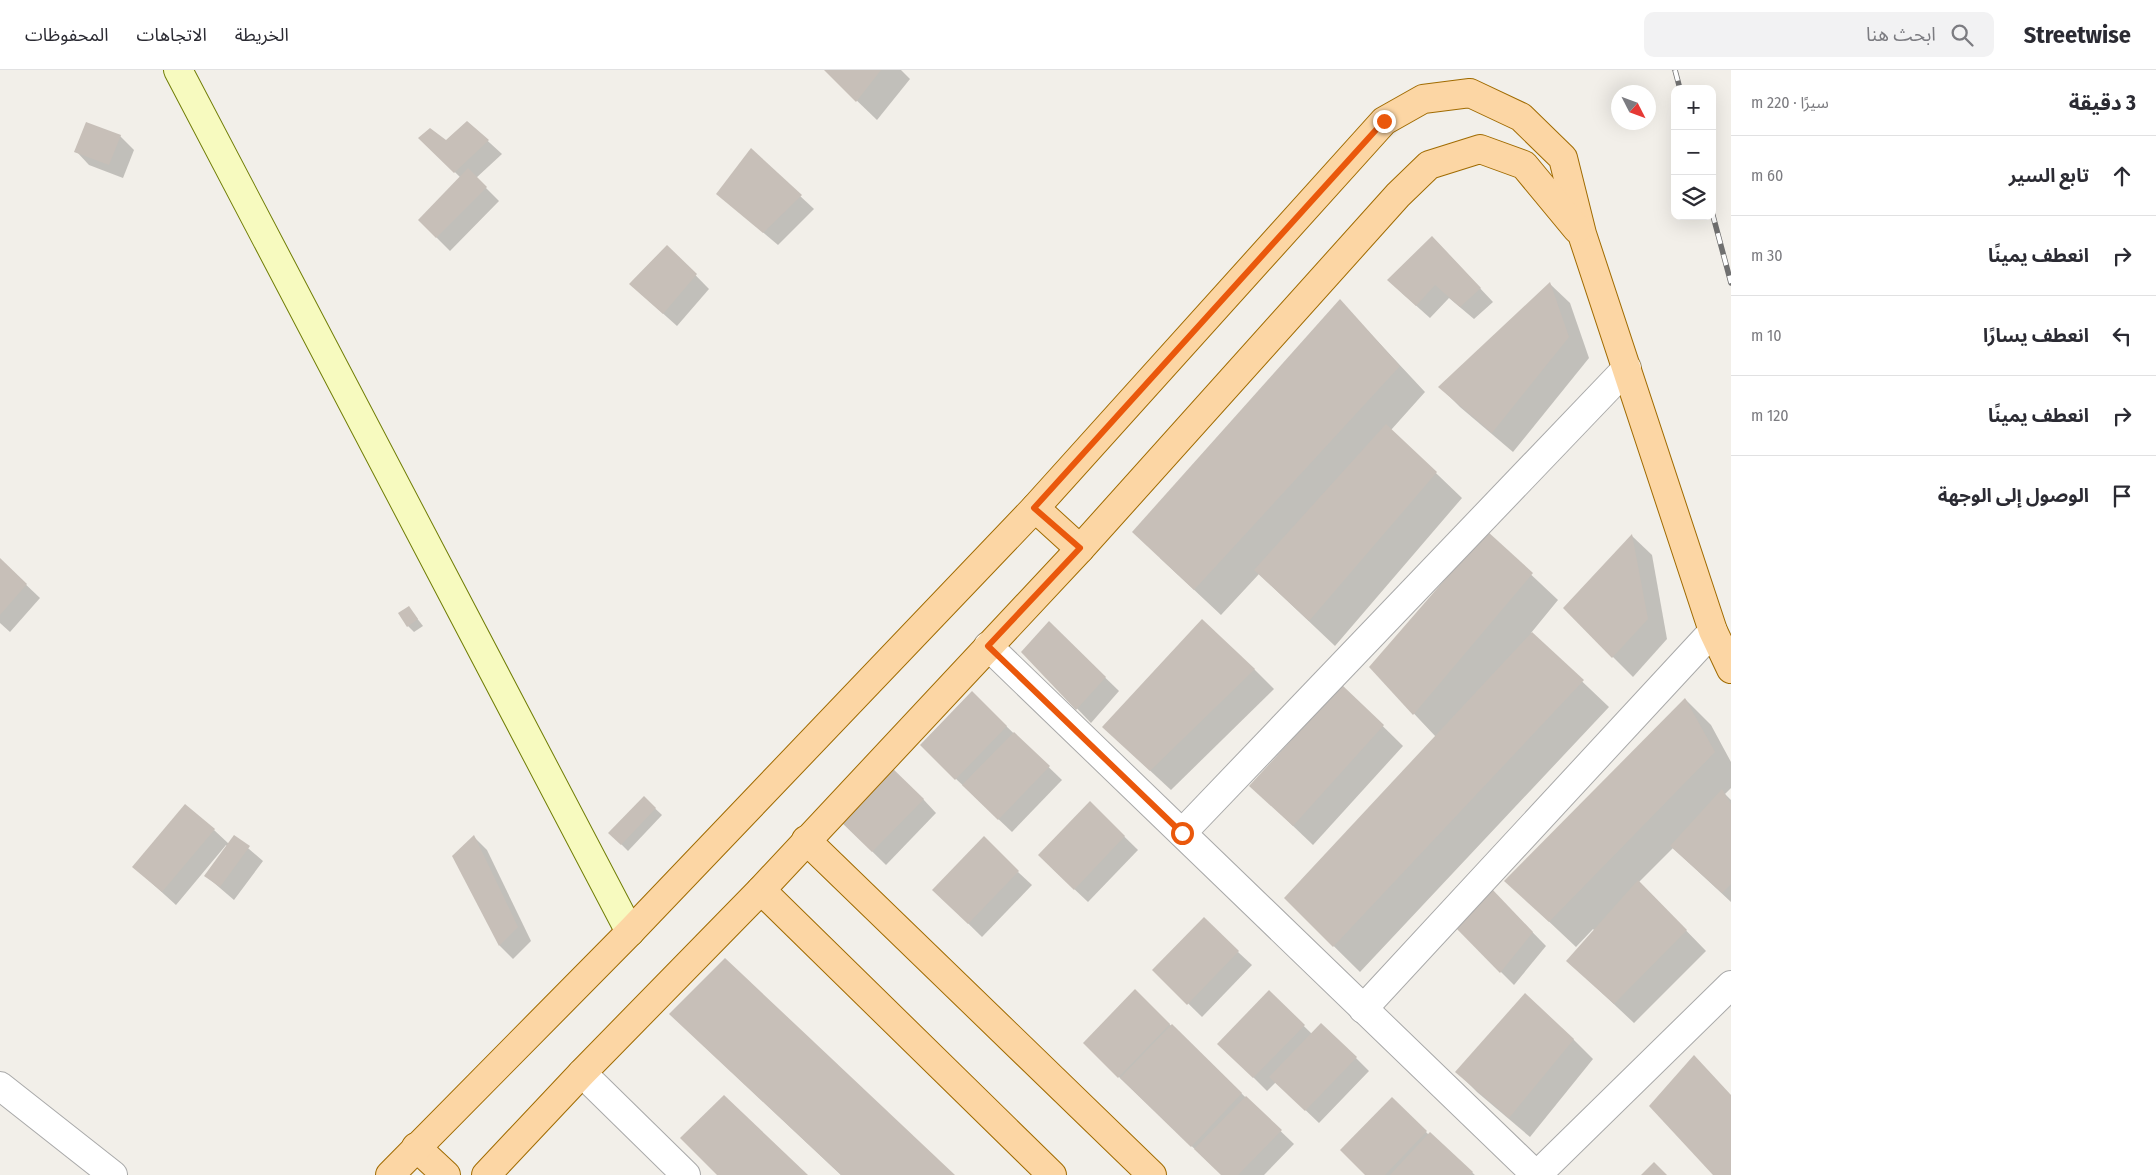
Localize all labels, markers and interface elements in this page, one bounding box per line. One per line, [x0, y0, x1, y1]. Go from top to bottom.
search box [1644, 12, 1994, 57]
icon: search [1948, 21, 1976, 49]
text: Streetwise [2024, 21, 2131, 49]
text: ابحث هنا [1866, 23, 1936, 46]
text: المحفوظات [25, 24, 109, 46]
text: الاتجاهات [137, 24, 207, 46]
text: الخريطة [235, 24, 289, 46]
north arrow [1611, 85, 1656, 130]
map controls [1671, 85, 1716, 220]
button: + [1671, 85, 1716, 130]
text: 3 دقيقة [2069, 90, 2136, 116]
text: سيرًا · 220 m [1751, 93, 1829, 112]
route end [1373, 110, 1396, 133]
button: − [1671, 130, 1716, 175]
icon: ahead [2108, 162, 2136, 190]
text: تابع السير [2009, 164, 2089, 187]
text: 60 m [1751, 166, 1783, 185]
button: layers [1671, 175, 1716, 220]
icon: right [2108, 242, 2136, 270]
text: انعطف يمينًا [1988, 244, 2089, 267]
text: 30 m [1751, 246, 1783, 265]
icon: left [2108, 322, 2136, 350]
text: انعطف يسارًا [1983, 324, 2089, 347]
text: 10 m [1751, 326, 1782, 345]
icon: right [2108, 402, 2136, 430]
text: انعطف يمينًا [1988, 404, 2089, 427]
text: 120 m [1751, 406, 1789, 425]
icon: arrive [2108, 482, 2136, 510]
text: الوصول إلى الوجهة [1938, 484, 2089, 507]
route start [1171, 822, 1194, 845]

